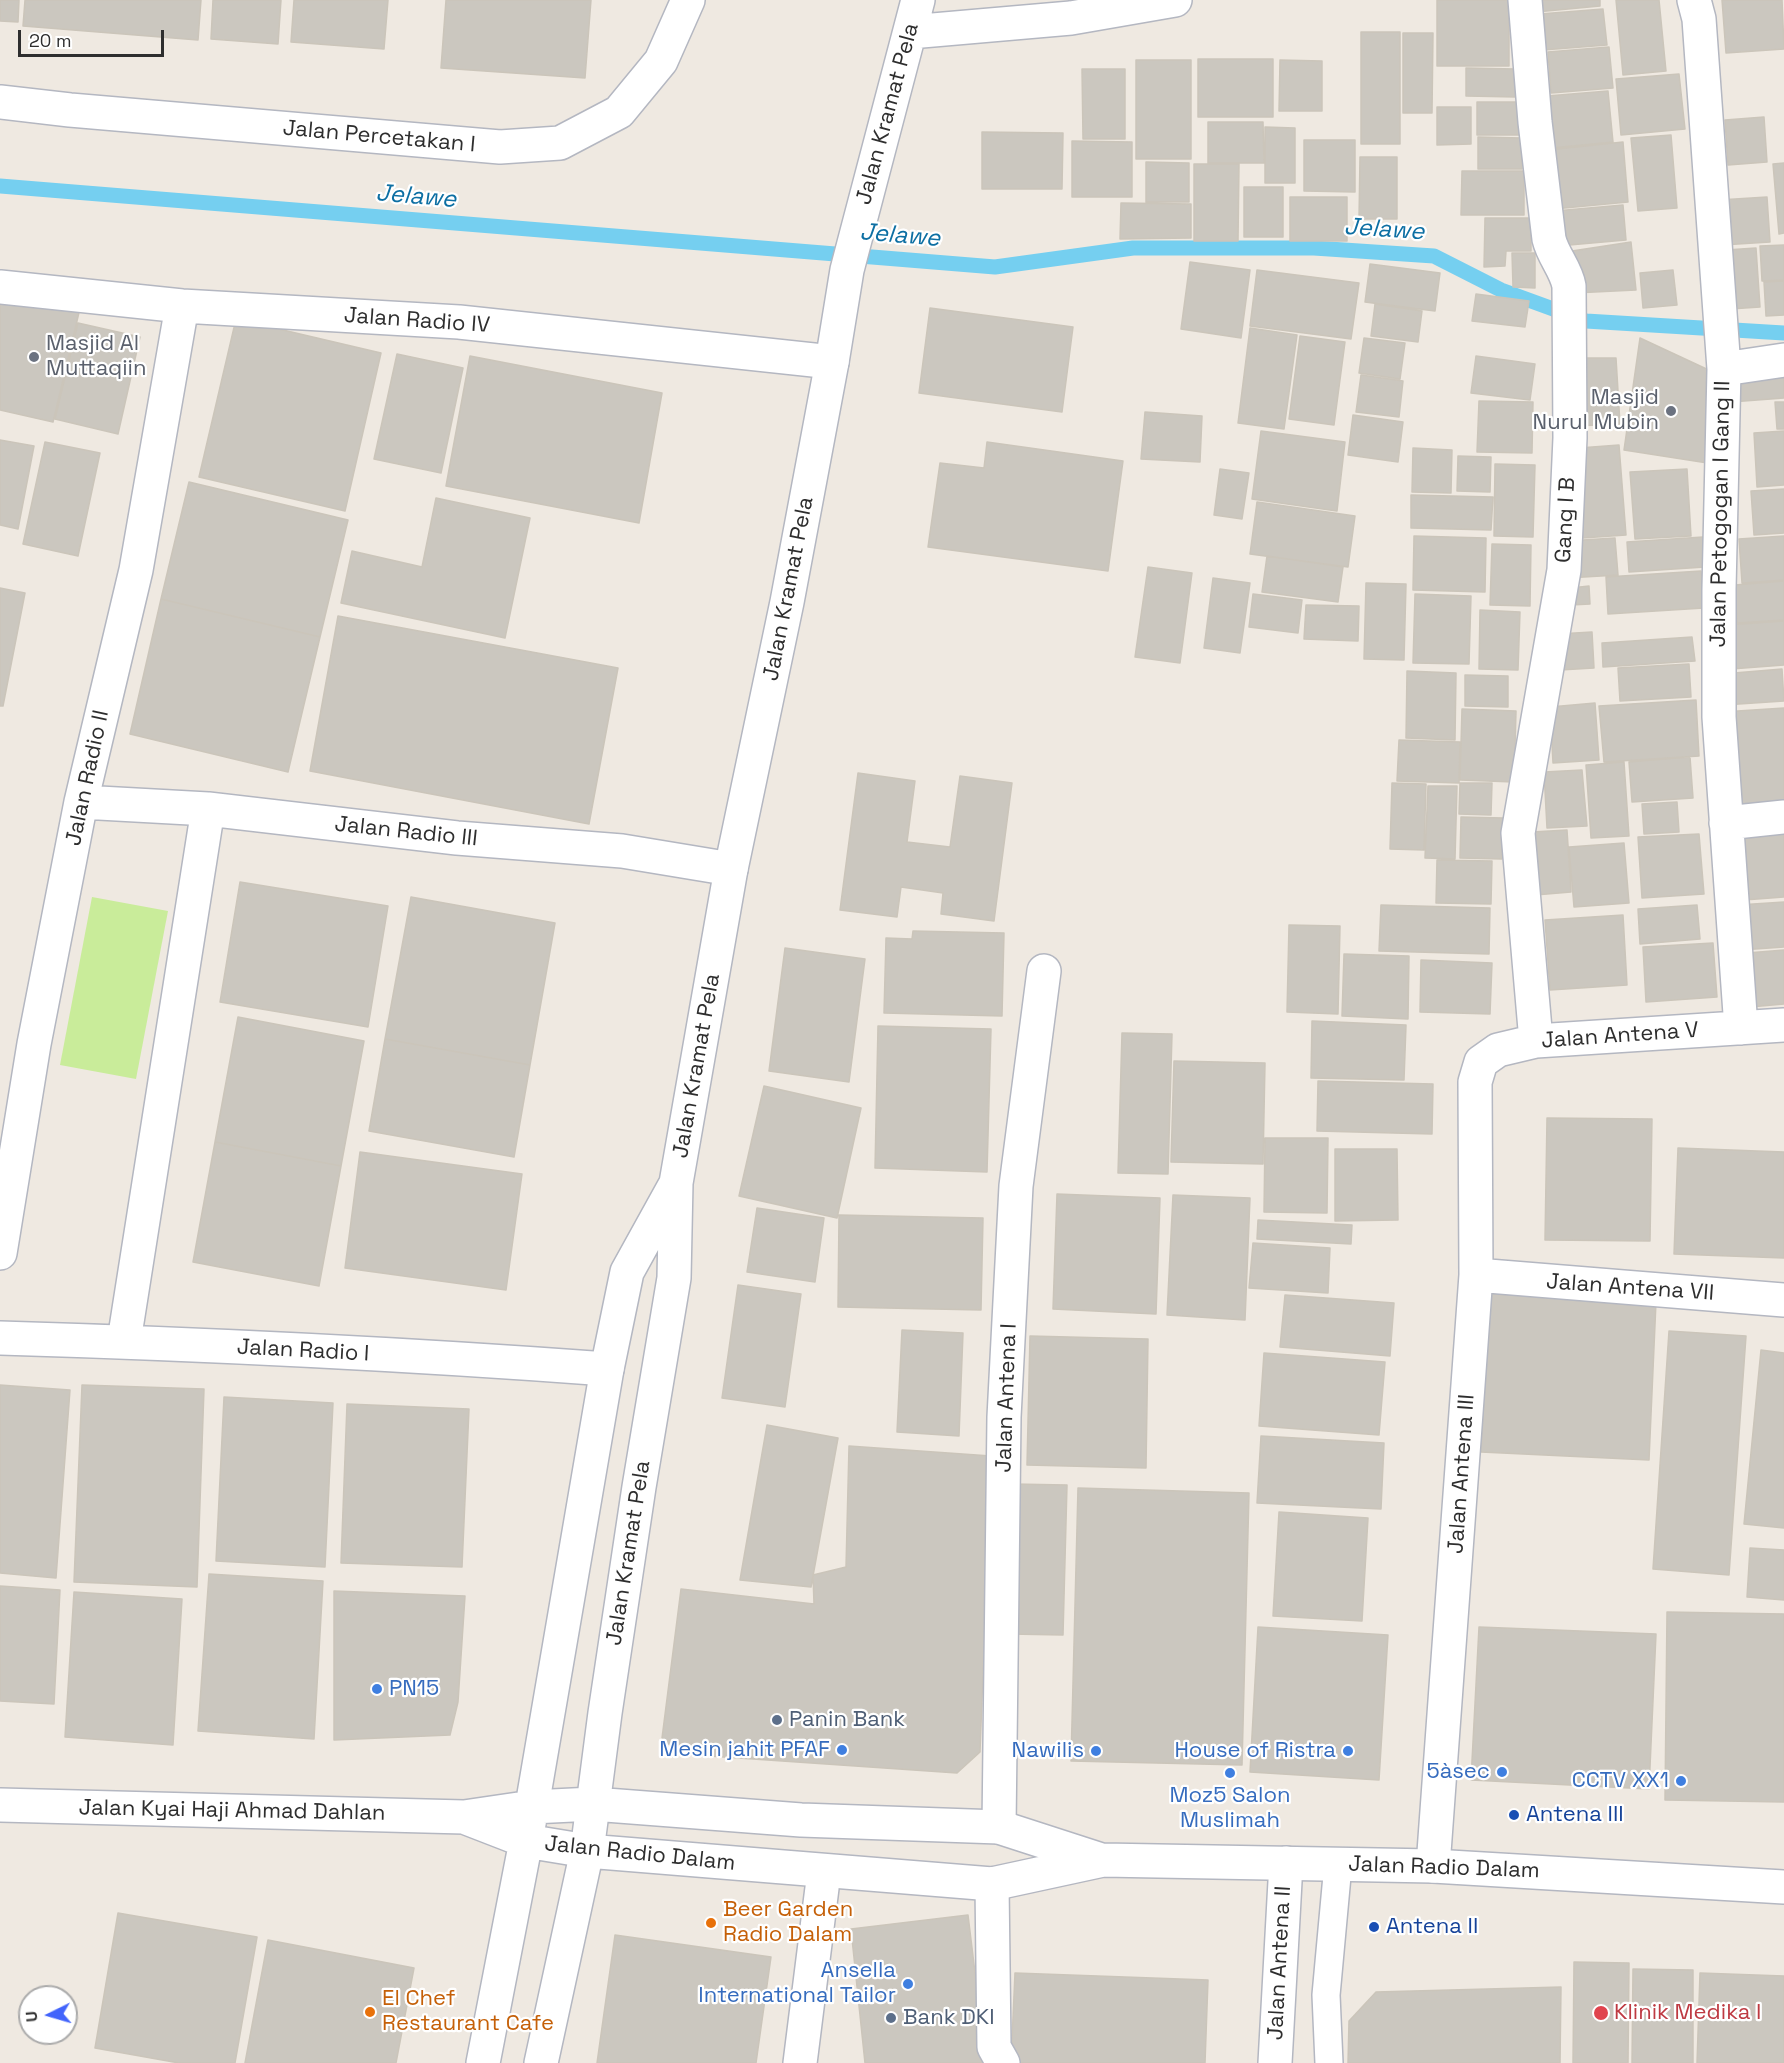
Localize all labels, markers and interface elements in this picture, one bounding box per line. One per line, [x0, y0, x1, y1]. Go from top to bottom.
scale bar [21, 18, 166, 56]
street label: Jalan Kramat Pela [851, 20, 925, 208]
text: 20 m [29, 29, 72, 52]
street label: Jalan Percetakan I [282, 115, 476, 159]
water label: Jelawe [375, 179, 457, 215]
water label: Jelawe [1343, 213, 1425, 247]
water label: Jelawe [859, 218, 941, 254]
street label: Jalan Radio IV [343, 303, 491, 339]
place label: Masjid Al Muttaqiin [46, 331, 146, 382]
marker: Masjid Al Muttaqiin [27, 350, 41, 364]
street label: Jalan Petogogan I Gang II [1705, 380, 1737, 648]
place label: Masjid Nurul Mubin [1533, 385, 1659, 436]
marker: Masjid Nurul Mubin [1664, 404, 1678, 418]
street label: Gang I B [1551, 476, 1581, 564]
street label: Jalan Kramat Pela [758, 495, 820, 683]
street label: Jalan Radio II [61, 708, 115, 848]
street label: Jalan Radio III [333, 811, 479, 853]
street label: Jalan Kramat Pela [668, 972, 726, 1160]
street label: Jalan Antena V [1541, 1017, 1699, 1055]
street label: Jalan Antena VII [1545, 1269, 1715, 1307]
street label: Jalan Antena I [991, 1323, 1023, 1473]
street label: Jalan Radio I [236, 1334, 370, 1368]
street label: Jalan Antena III [1443, 1393, 1481, 1555]
street label: Jalan Kramat Pela [601, 1459, 657, 1647]
place label: PN15 [389, 1676, 439, 1702]
marker: PN15 [370, 1682, 384, 1696]
place label: Panin Bank [789, 1707, 905, 1733]
marker: Panin Bank [770, 1713, 784, 1727]
place label: Mesin jahit PFAF [659, 1737, 830, 1763]
place label: Nawilis [1012, 1738, 1084, 1764]
place label: House of Ristra [1174, 1738, 1336, 1764]
marker: Mesin jahit PFAF [835, 1743, 849, 1757]
marker: Nawilis [1089, 1744, 1103, 1758]
marker: House of Ristra [1341, 1744, 1355, 1758]
place label: 5àsec [1426, 1759, 1490, 1785]
marker: 5àsec [1495, 1765, 1509, 1779]
marker: Moz5 Salon Muslimah [1223, 1766, 1237, 1780]
place label: CCTV XX1 [1572, 1768, 1669, 1794]
marker: CCTV XX1 [1674, 1774, 1688, 1788]
place label: Moz5 Salon Muslimah [1169, 1783, 1291, 1834]
street label: Jalan Kyai Haji Ahmad Dahlan [78, 1795, 386, 1827]
place label: Antena III [1526, 1802, 1624, 1828]
marker: Antena III [1507, 1808, 1521, 1822]
street label: Jalan Radio Dalam [543, 1831, 737, 1877]
street label: Jalan Radio Dalam [1348, 1851, 1540, 1885]
street label: Jalan Antena II [1263, 1885, 1297, 2041]
place label: Beer Garden Radio Dalam [723, 1897, 853, 1948]
place label: Antena II [1386, 1914, 1478, 1940]
marker: Beer Garden Radio Dalam [704, 1916, 718, 1930]
marker: Antena II [1367, 1920, 1381, 1934]
place label: Ansella International Tailor [698, 1958, 896, 2010]
marker: Ansella International Tailor [901, 1977, 915, 1991]
north arrow [18, 1985, 78, 2045]
place label: El Chef Restaurant Cafe [382, 1986, 554, 2038]
place label: Klinik Medika I [1614, 2000, 1761, 2026]
marker: Klinik Medika I [1592, 2004, 1610, 2022]
marker: El Chef Restaurant Cafe [363, 2005, 377, 2019]
place label: Bank DKI [903, 2005, 995, 2031]
text: U [21, 2010, 42, 2023]
marker: Bank DKI [884, 2011, 898, 2025]

